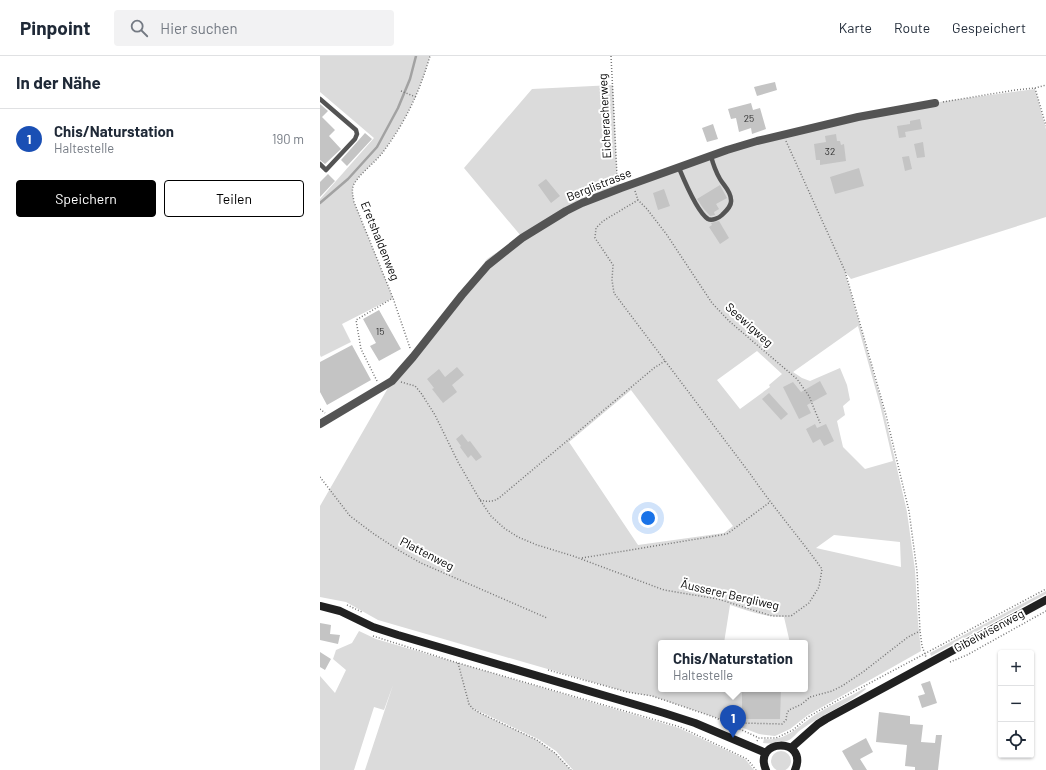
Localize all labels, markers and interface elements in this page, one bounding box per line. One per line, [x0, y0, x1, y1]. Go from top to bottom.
search box [114, 10, 394, 46]
text: Pinpoint [20, 16, 90, 39]
icon: search [128, 17, 150, 39]
text: Hier suchen [160, 19, 238, 37]
text: Karte [839, 19, 872, 36]
text: Route [894, 19, 930, 36]
text: Gespeichert [952, 19, 1026, 36]
text: In der Nähe [16, 72, 101, 92]
street label: Eicheracherweg [595, 73, 613, 159]
house number: 25 [744, 112, 754, 124]
text: Chis/Naturstation [54, 122, 174, 140]
text: 1 [27, 131, 31, 147]
text: 190 m [272, 131, 304, 147]
text: Haltestelle [54, 140, 114, 156]
house number: 32 [825, 145, 835, 157]
street label: Berglistrasse [564, 165, 633, 203]
button: Speichern [16, 180, 156, 217]
button: Teilen [164, 180, 304, 217]
street label: Eretshaldenweg [359, 199, 403, 282]
street label: Seewigweg [723, 299, 776, 349]
house number: 15 [376, 325, 384, 337]
your location [638, 508, 658, 528]
street label: Plattenweg [398, 534, 457, 573]
street label: Äusserer Bergliweg [680, 576, 781, 612]
street label: Gibelwisenweg [951, 606, 1026, 655]
popup [658, 640, 808, 692]
text: Chis/Naturstation [673, 649, 793, 667]
map controls [998, 650, 1034, 758]
button: + [998, 650, 1034, 686]
text: Haltestelle [673, 667, 733, 683]
button: − [998, 686, 1034, 722]
pin: 1 [720, 705, 746, 738]
button: locate [998, 722, 1034, 758]

